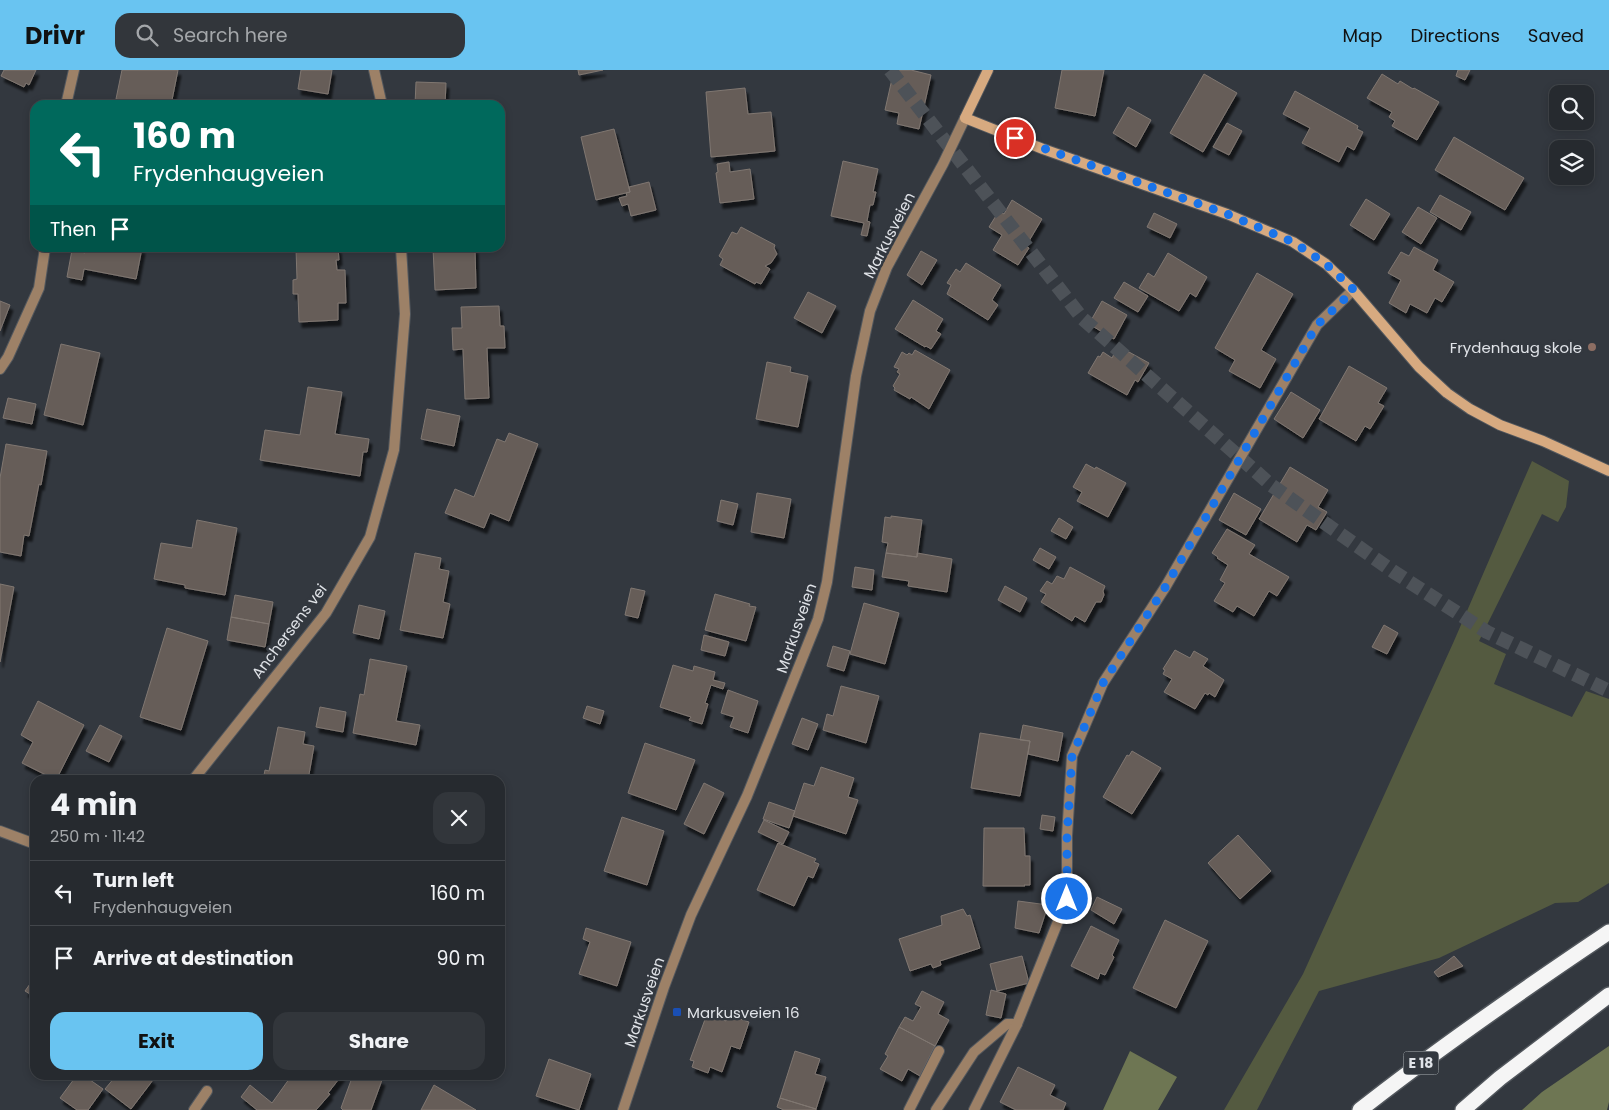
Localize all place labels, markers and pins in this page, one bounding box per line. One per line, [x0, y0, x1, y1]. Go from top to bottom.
pin [994, 117, 1036, 159]
place label: Frydenhaug skole [1450, 337, 1582, 358]
marker: Frydenhaug skole [1586, 341, 1598, 353]
place label: Markusveien 16 [687, 1002, 799, 1023]
marker: Markusveien 16 [671, 1006, 683, 1018]

